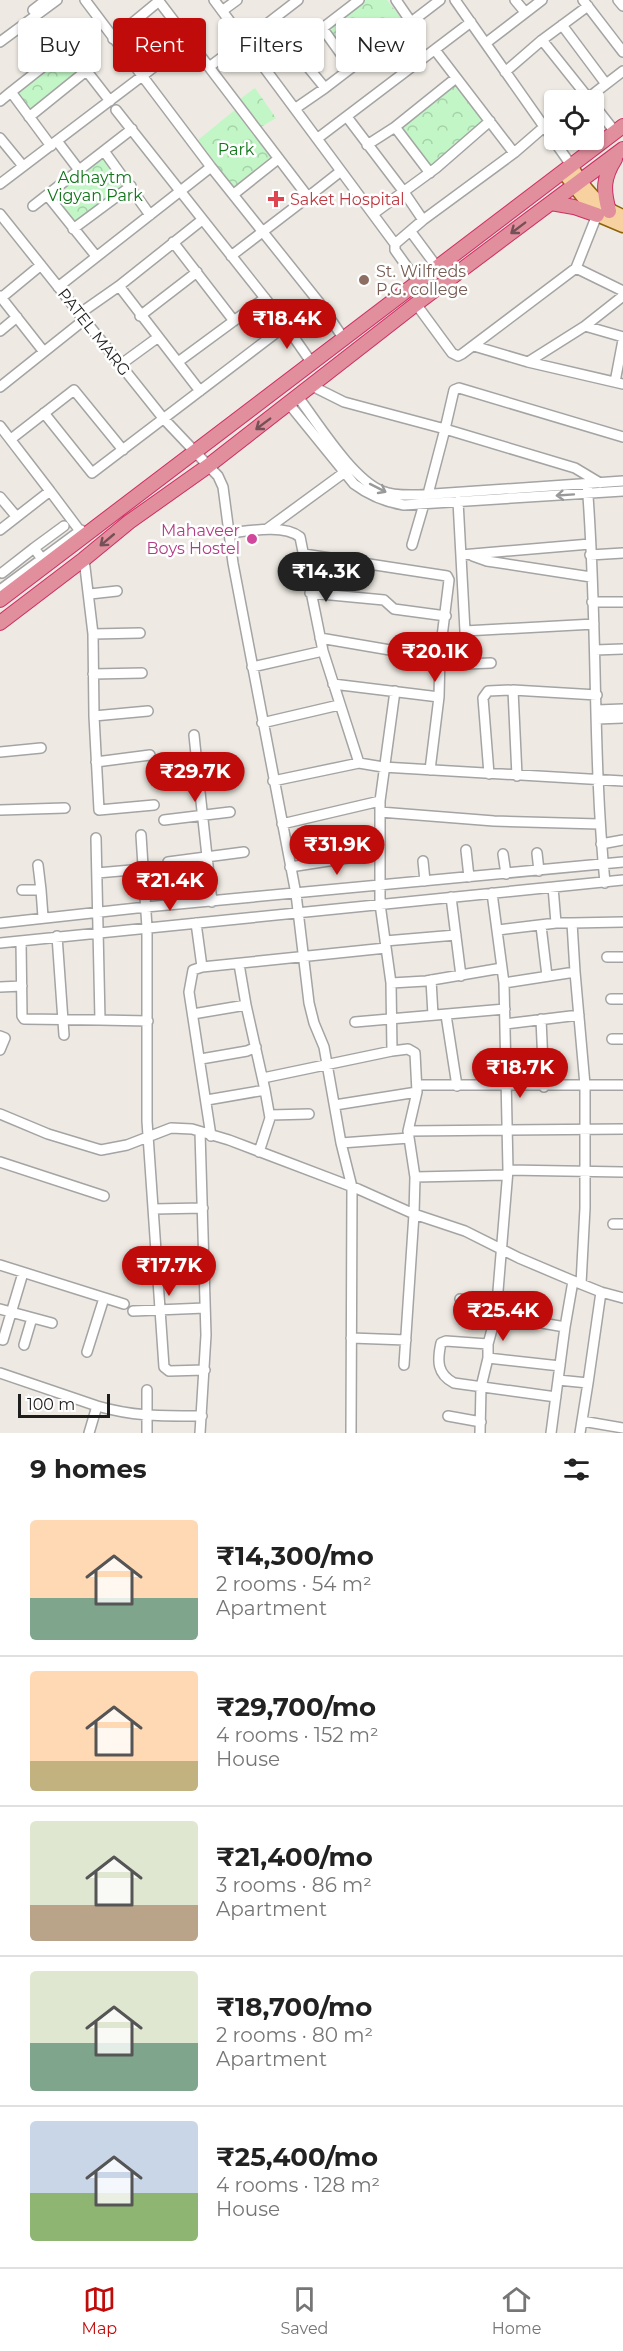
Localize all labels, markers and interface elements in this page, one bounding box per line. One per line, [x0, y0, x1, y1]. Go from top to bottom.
chip: Buy [18, 18, 101, 72]
chip: Rent [113, 18, 206, 72]
chip: Filters [218, 18, 324, 72]
chip: New [336, 18, 426, 72]
map controls [544, 90, 604, 150]
button: locate [544, 90, 604, 150]
park label: Park [218, 140, 255, 159]
park label: Adhaytm Vigyan Park [47, 168, 143, 205]
marker: Saket Hospital [267, 190, 285, 208]
place label: Saket Hospital [290, 190, 405, 209]
one-way arrow [510, 222, 526, 235]
place label: St. Wilfreds P.G. college [376, 262, 468, 299]
marker: St. Wilfreds P.G. college [357, 273, 371, 287]
street label: PATEL MARG [54, 284, 134, 380]
pin: ₹18.4K [238, 299, 336, 350]
text: ₹18.4K [252, 306, 322, 330]
one-way arrow [255, 417, 271, 430]
one-way arrow [368, 482, 386, 494]
one-way arrow [555, 489, 575, 500]
place label: Mahaveer Boys Hostel [147, 521, 240, 558]
marker: Mahaveer Boys Hostel [245, 532, 259, 546]
one-way arrow [99, 534, 115, 547]
pin: ₹14.3K [277, 552, 375, 603]
text: ₹14.3K [292, 559, 360, 583]
pin: ₹20.1K [386, 632, 484, 683]
text: ₹20.1K [401, 639, 469, 663]
pin: ₹29.7K [146, 752, 244, 803]
text: ₹29.7K [160, 759, 230, 783]
pin: ₹31.9K [288, 825, 386, 876]
text: ₹31.9K [304, 832, 370, 856]
pin: ₹21.4K [121, 861, 219, 912]
text: ₹21.4K [136, 868, 204, 892]
pin: ₹18.7K [471, 1048, 569, 1099]
text: ₹18.7K [486, 1055, 554, 1079]
pin: ₹17.7K [120, 1246, 218, 1297]
text: ₹17.7K [136, 1253, 202, 1277]
pin: ₹25.4K [454, 1291, 552, 1342]
text: ₹25.4K [467, 1298, 539, 1322]
scale bar [18, 1391, 110, 1418]
text: 100 m [27, 1395, 75, 1414]
text: 9 homes [30, 1453, 147, 1485]
icon: filters [560, 1453, 593, 1486]
text: ₹14,300/mo [216, 1540, 374, 1572]
icon: home [78, 1544, 150, 1616]
text: 2 rooms · 54 m² [216, 1572, 372, 1596]
text: Apartment [216, 1596, 327, 1620]
text: ₹29,700/mo [216, 1691, 376, 1723]
icon: home [78, 1695, 150, 1767]
text: 4 rooms · 152 m² [216, 1723, 379, 1747]
text: House [216, 1747, 280, 1771]
text: ₹21,400/mo [216, 1841, 373, 1873]
icon: home [78, 1845, 150, 1917]
text: 3 rooms · 86 m² [216, 1873, 372, 1897]
text: Apartment [216, 1897, 327, 1921]
text: ₹18,700/mo [216, 1991, 372, 2023]
icon: home [78, 1995, 150, 2067]
text: 2 rooms · 80 m² [216, 2023, 373, 2047]
text: Apartment [216, 2047, 327, 2071]
text: ₹25,400/mo [216, 2141, 378, 2173]
icon: home [78, 2145, 150, 2217]
text: 4 rooms · 128 m² [216, 2173, 380, 2197]
text: House [216, 2197, 280, 2221]
tab: Map [82, 2283, 117, 2338]
tab: Saved [280, 2283, 328, 2338]
tab: Home [492, 2283, 541, 2338]

